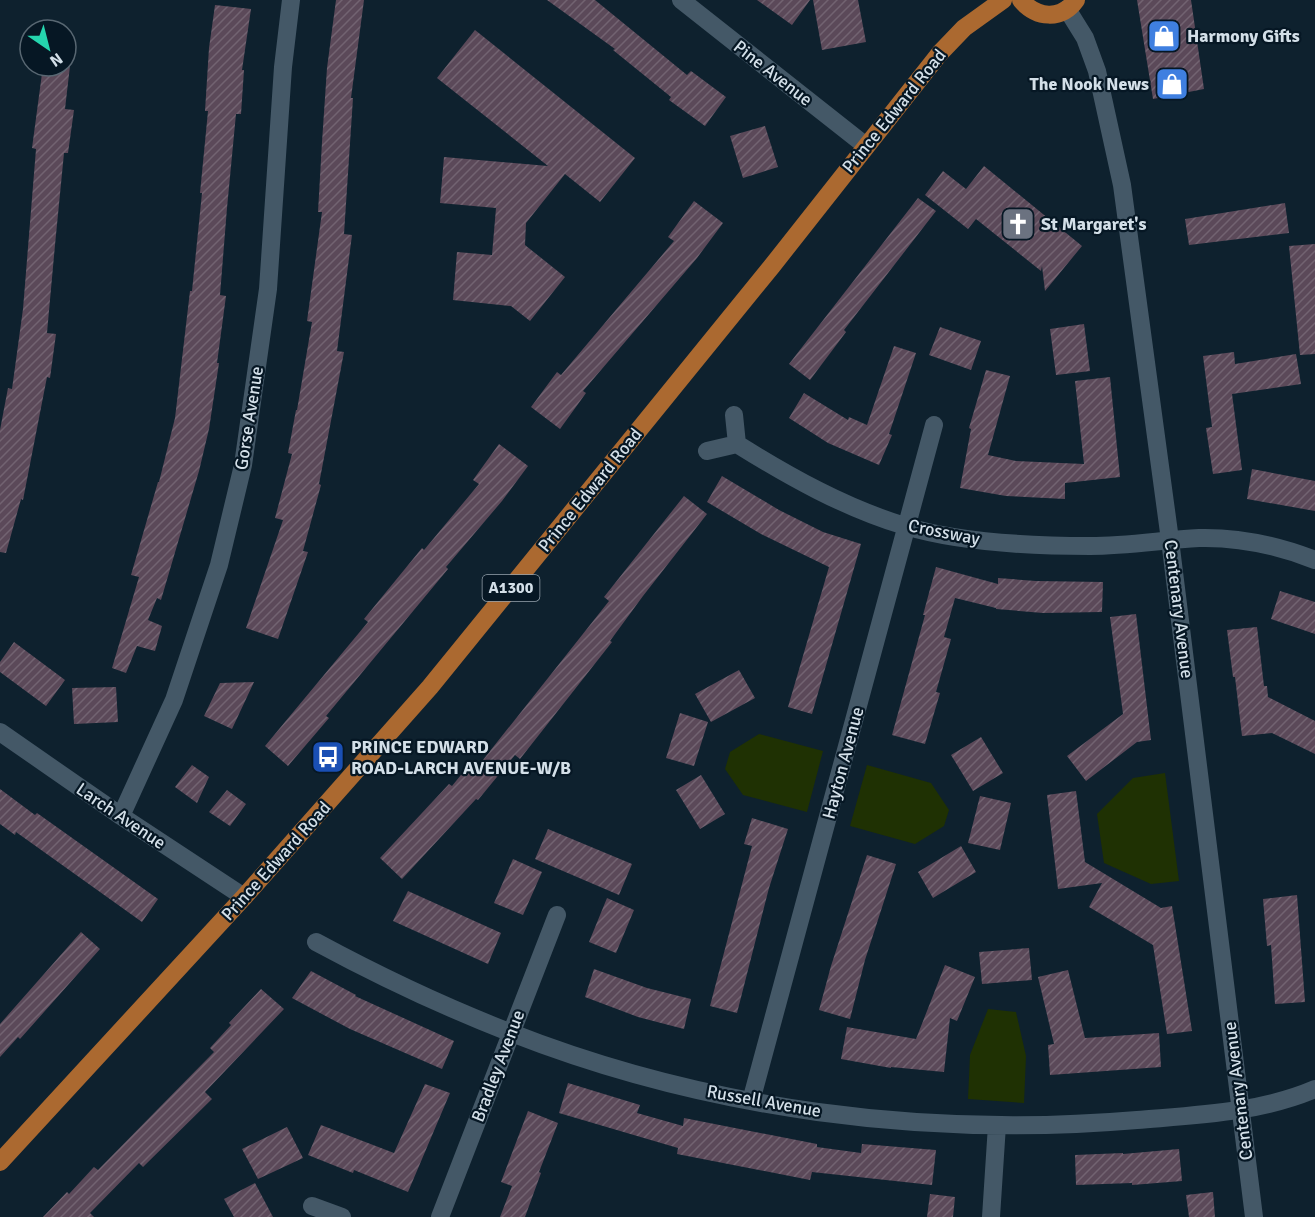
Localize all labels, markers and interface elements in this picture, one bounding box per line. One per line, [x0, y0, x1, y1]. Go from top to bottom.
north arrow [18, 18, 78, 78]
shop icon: Harmony Gifts [1146, 18, 1182, 54]
place label: Harmony Gifts [1187, 25, 1300, 47]
street label: Pine Avenue [729, 35, 817, 111]
street label: Prince Edward Road [837, 45, 951, 177]
text: N [46, 48, 66, 71]
shop icon: The Nook News [1154, 66, 1190, 102]
place label: The Nook News [1030, 73, 1149, 95]
church icon: St Margaret's [1000, 206, 1036, 242]
place label: St Margaret's [1041, 213, 1147, 235]
street label: Gorse Avenue [230, 365, 268, 471]
street label: Prince Edward Road [533, 424, 647, 556]
street label: Crossway [906, 514, 982, 550]
street label: Centenary Avenue [1160, 538, 1198, 680]
road number: A1300 [482, 575, 540, 601]
street label: Hayton Avenue [817, 704, 869, 822]
place label: PRINCE EDWARD ROAD-LARCH AVENUE-W/B [351, 736, 571, 779]
bus stop icon: PRINCE EDWARD ROAD-LARCH AVENUE-W/B [310, 739, 346, 775]
street label: Larch Avenue [72, 778, 170, 854]
street label: Prince Edward Road [217, 797, 335, 925]
street label: Bradley Avenue [467, 1007, 529, 1125]
street label: Centenary Avenue [1219, 1020, 1257, 1162]
street label: Russell Avenue [705, 1080, 823, 1122]

